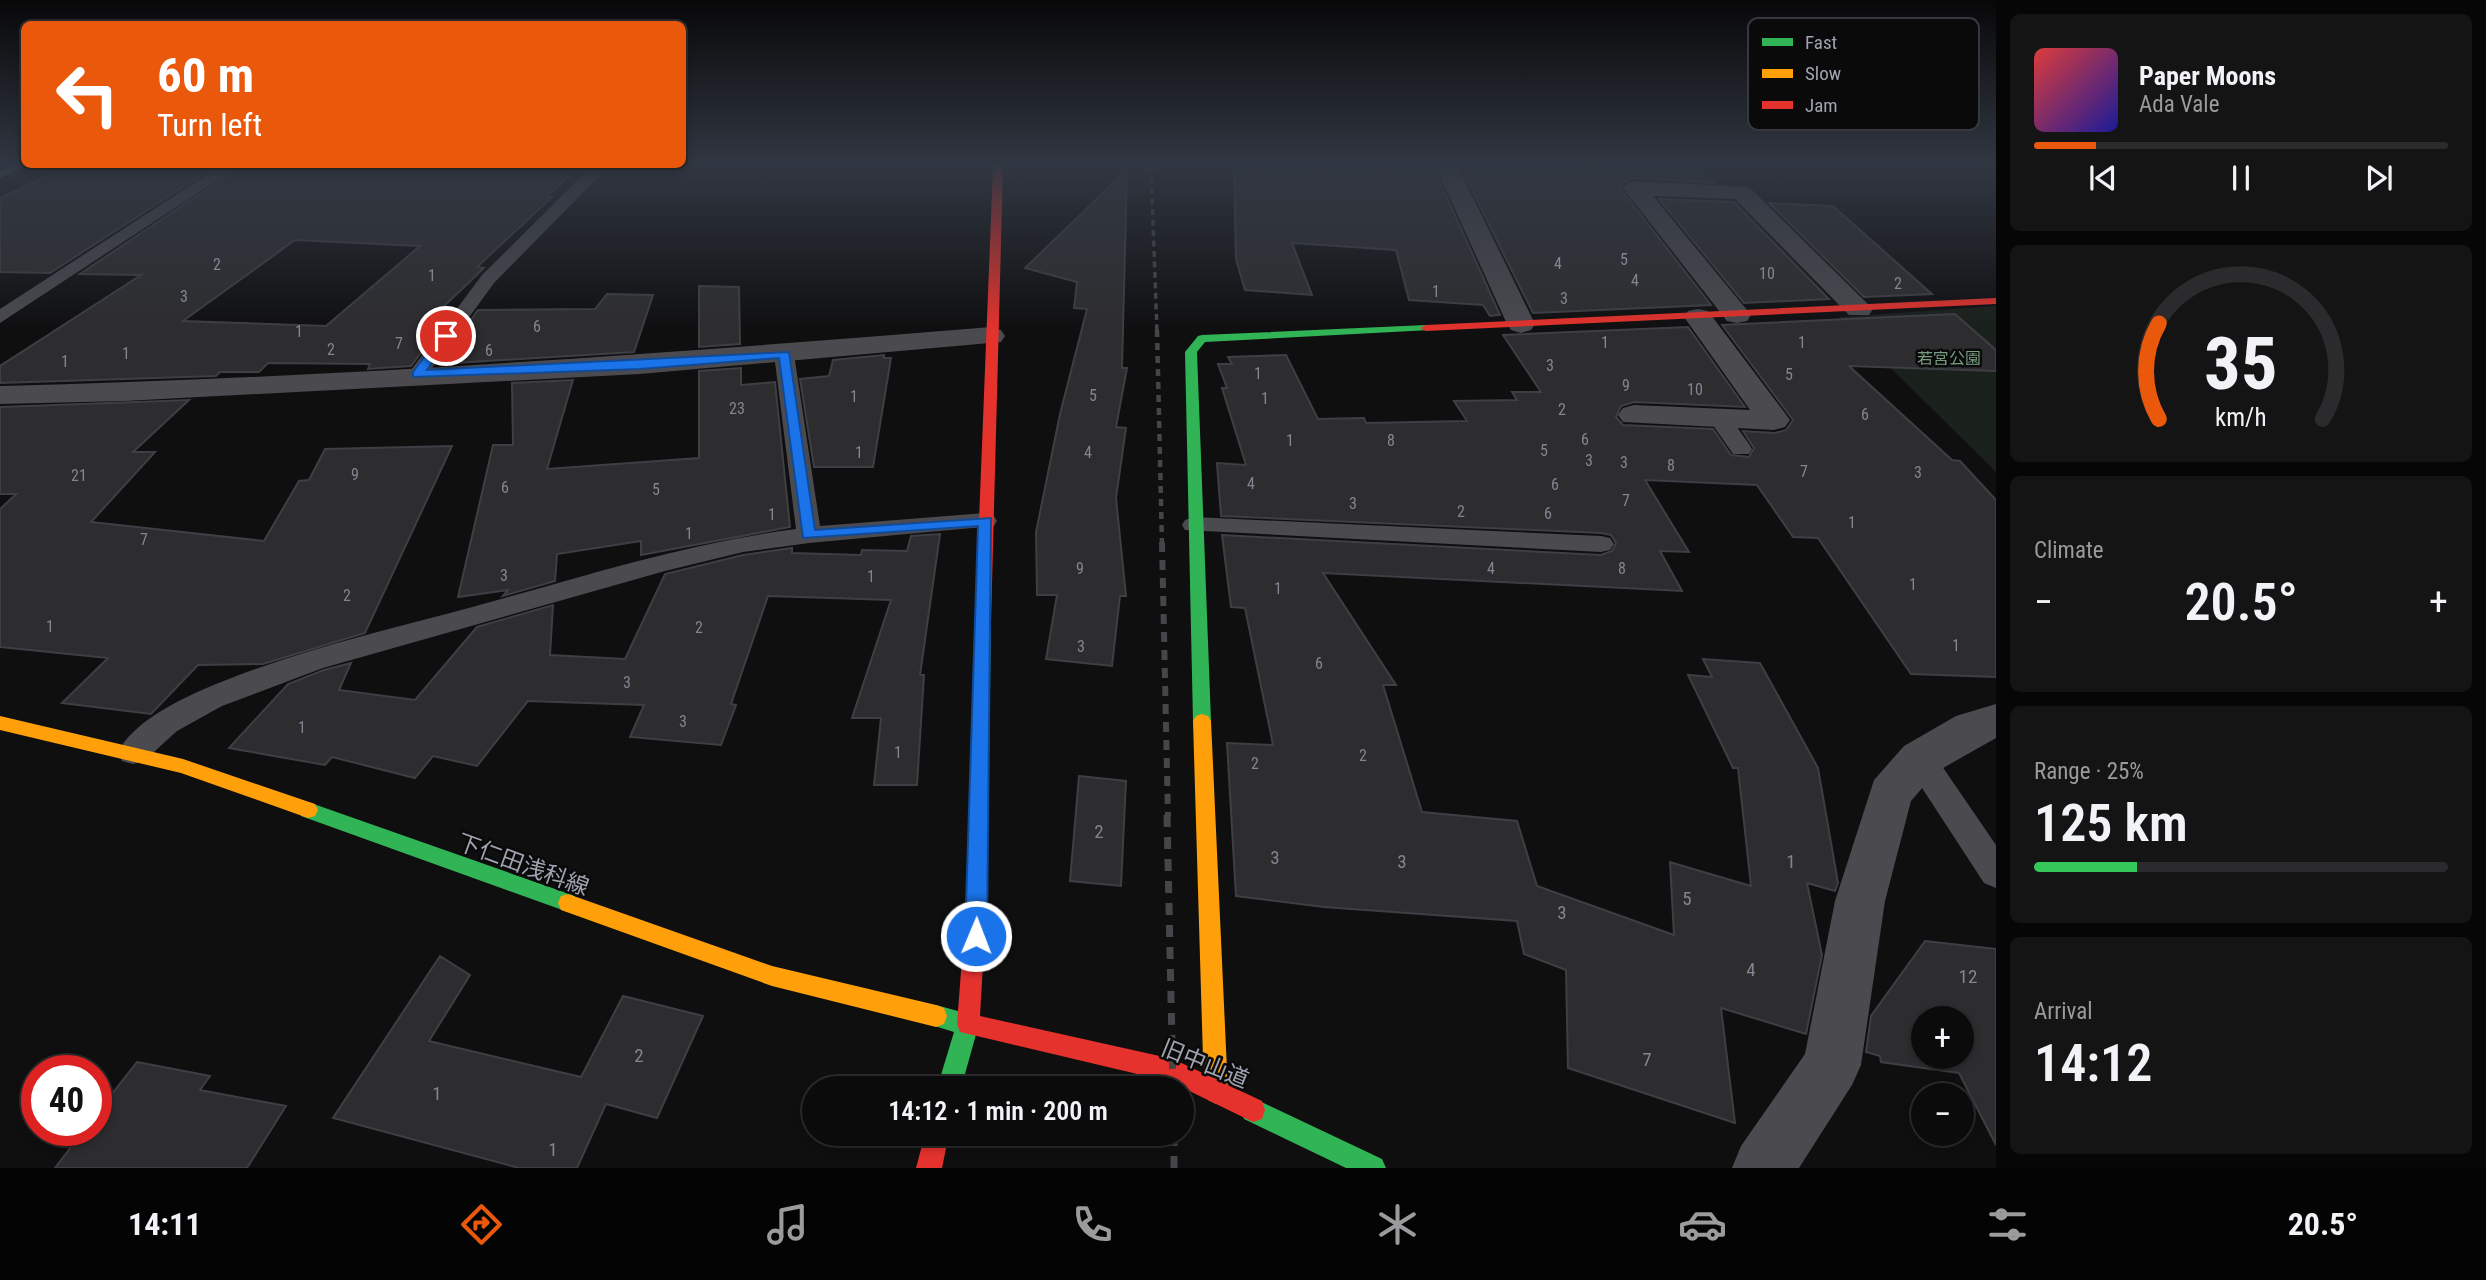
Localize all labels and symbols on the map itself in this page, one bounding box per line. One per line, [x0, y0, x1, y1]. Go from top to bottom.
legend [1748, 18, 1979, 130]
text: Fast [1805, 31, 1837, 54]
text: Slow [1805, 62, 1841, 85]
text: Jam [1805, 94, 1838, 117]
house number: 5 [1620, 250, 1628, 269]
house number: 4 [1554, 254, 1562, 273]
house number: 2 [213, 255, 221, 274]
house number: 10 [1759, 264, 1775, 283]
house number: 1 [428, 266, 436, 285]
house number: 4 [1631, 271, 1639, 290]
house number: 2 [1894, 274, 1902, 293]
house number: 1 [1432, 282, 1440, 301]
house number: 3 [180, 287, 188, 306]
house number: 3 [1560, 289, 1568, 308]
pin [416, 306, 476, 366]
house number: 6 [533, 317, 541, 336]
house number: 1 [295, 322, 303, 341]
house number: 1 [1601, 333, 1609, 352]
house number: 1 [1798, 333, 1806, 352]
house number: 7 [395, 334, 403, 353]
house number: 2 [327, 340, 335, 359]
house number: 6 [485, 341, 493, 360]
house number: 1 [122, 344, 130, 363]
park label: 若宮公園 [1917, 349, 1981, 368]
house number: 1 [61, 352, 69, 371]
house number: 3 [1546, 356, 1554, 375]
house number: 1 [1254, 364, 1262, 383]
house number: 5 [1785, 365, 1793, 384]
house number: 9 [1622, 376, 1630, 395]
house number: 10 [1687, 380, 1703, 399]
house number: 5 [1089, 386, 1097, 405]
house number: 1 [850, 387, 858, 406]
house number: 1 [1261, 389, 1269, 408]
house number: 23 [729, 399, 745, 418]
house number: 2 [1558, 400, 1566, 419]
house number: 6 [1861, 405, 1869, 424]
house number: 6 [1581, 430, 1589, 449]
house number: 1 [1286, 431, 1294, 450]
house number: 8 [1387, 431, 1395, 450]
house number: 5 [1540, 441, 1548, 460]
house number: 1 [855, 443, 863, 462]
house number: 4 [1084, 443, 1092, 462]
house number: 3 [1585, 451, 1593, 470]
house number: 3 [1620, 453, 1628, 472]
house number: 8 [1667, 456, 1675, 475]
house number: 7 [1800, 462, 1808, 481]
house number: 3 [1914, 463, 1922, 482]
house number: 9 [351, 465, 359, 484]
house number: 21 [71, 466, 87, 485]
house number: 4 [1247, 474, 1255, 493]
house number: 6 [1551, 475, 1559, 494]
house number: 6 [501, 478, 509, 497]
house number: 5 [652, 480, 660, 499]
house number: 7 [1622, 491, 1630, 510]
house number: 3 [1349, 494, 1357, 513]
house number: 2 [1457, 502, 1465, 521]
house number: 6 [1544, 504, 1552, 523]
house number: 1 [768, 505, 776, 524]
house number: 1 [1848, 513, 1856, 532]
house number: 1 [685, 524, 693, 543]
house number: 7 [140, 530, 148, 549]
house number: 9 [1076, 559, 1084, 578]
house number: 4 [1487, 559, 1495, 578]
house number: 8 [1618, 559, 1626, 578]
house number: 3 [500, 566, 508, 585]
house number: 1 [867, 567, 875, 586]
house number: 1 [1909, 575, 1917, 594]
house number: 1 [1274, 579, 1282, 598]
house number: 2 [343, 586, 351, 605]
house number: 1 [46, 617, 54, 636]
house number: 2 [695, 618, 703, 637]
house number: 1 [1952, 636, 1960, 655]
house number: 3 [1077, 637, 1085, 656]
house number: 6 [1315, 654, 1323, 673]
house number: 3 [623, 673, 631, 692]
house number: 3 [679, 712, 687, 731]
house number: 1 [298, 718, 306, 737]
house number: 1 [894, 743, 902, 762]
house number: 2 [1359, 746, 1367, 765]
house number: 2 [1251, 754, 1259, 773]
house number: 2 [1094, 820, 1104, 843]
street label: 下仁田浅科線 [454, 829, 592, 901]
house number: 3 [1270, 846, 1280, 869]
house number: 3 [1397, 850, 1407, 873]
house number: 1 [1786, 850, 1796, 873]
house number: 5 [1682, 887, 1692, 910]
position arrow [939, 899, 1013, 973]
house number: 3 [1557, 901, 1567, 924]
house number: 4 [1746, 958, 1756, 981]
house number: 12 [1959, 965, 1977, 988]
street label: 旧中山道 [1157, 1034, 1253, 1094]
house number: 2 [634, 1044, 644, 1067]
house number: 7 [1642, 1048, 1652, 1071]
speed limit sign: 40 [21, 1055, 112, 1146]
house number: 1 [432, 1082, 442, 1105]
house number: 1 [548, 1138, 558, 1161]

